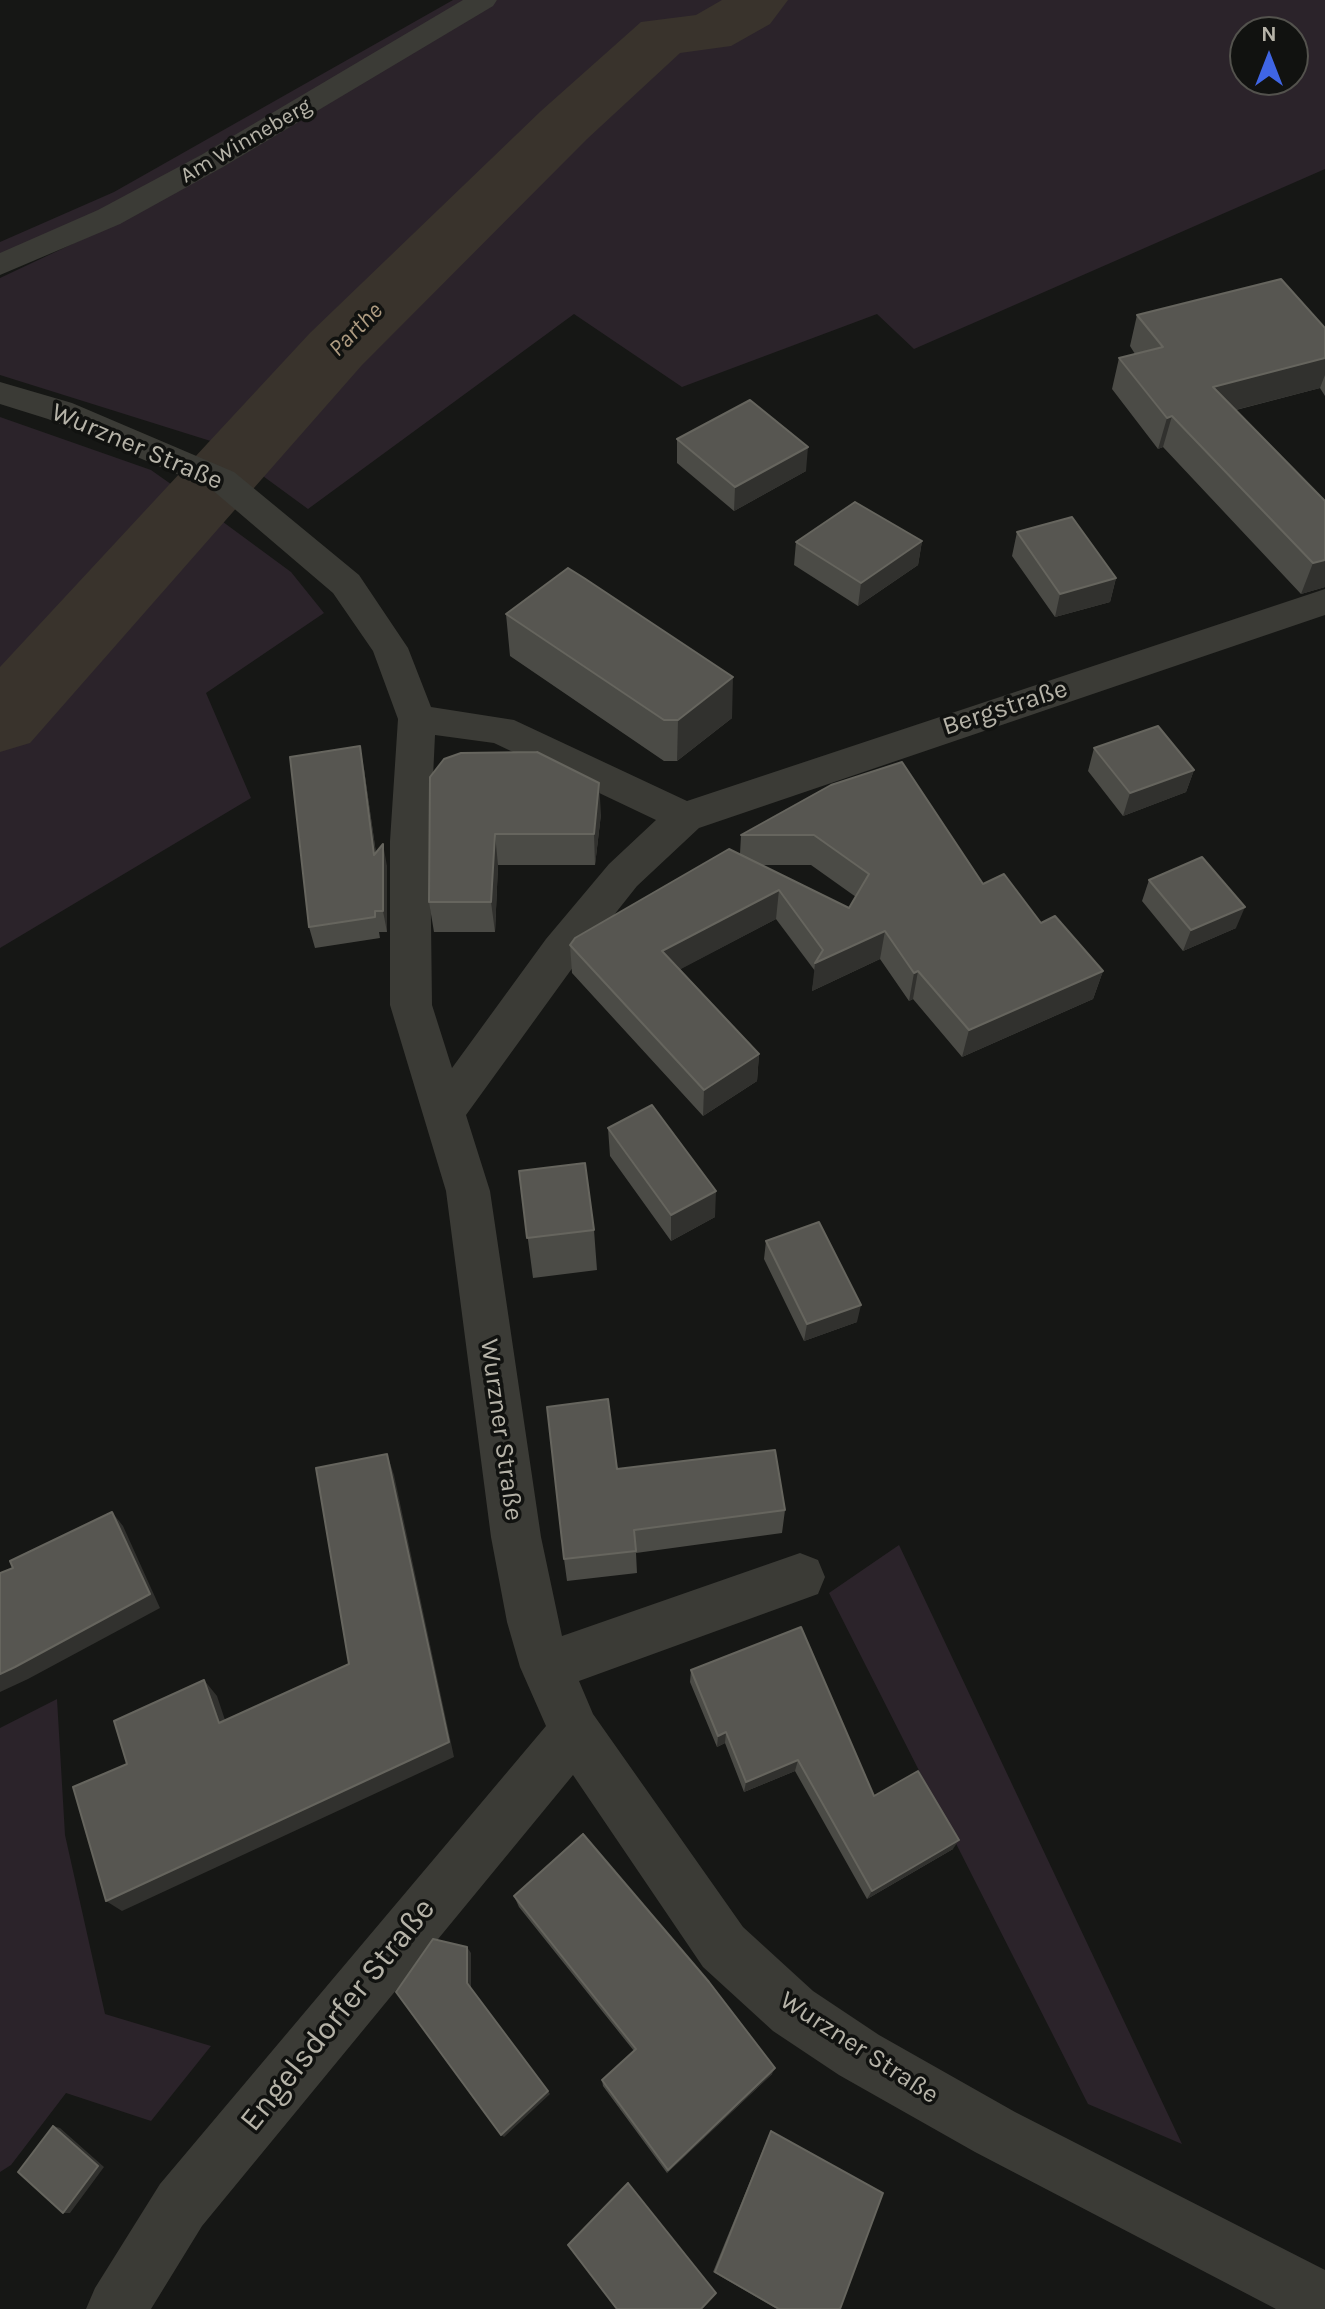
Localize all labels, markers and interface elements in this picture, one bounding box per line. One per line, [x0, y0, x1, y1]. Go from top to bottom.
north arrow [1229, 16, 1309, 96]
text: N [1261, 21, 1277, 47]
street label: Am Winneberg [176, 93, 316, 189]
water label: Parthe [323, 297, 389, 363]
street label: Wurzner Straße [47, 397, 227, 497]
street label: Bergstraße [939, 673, 1071, 743]
street label: Wurzner Straße [473, 1337, 529, 1523]
street label: Engelsdorfer Straße [232, 1891, 444, 2139]
street label: Wurzner Straße [774, 1985, 944, 2111]

